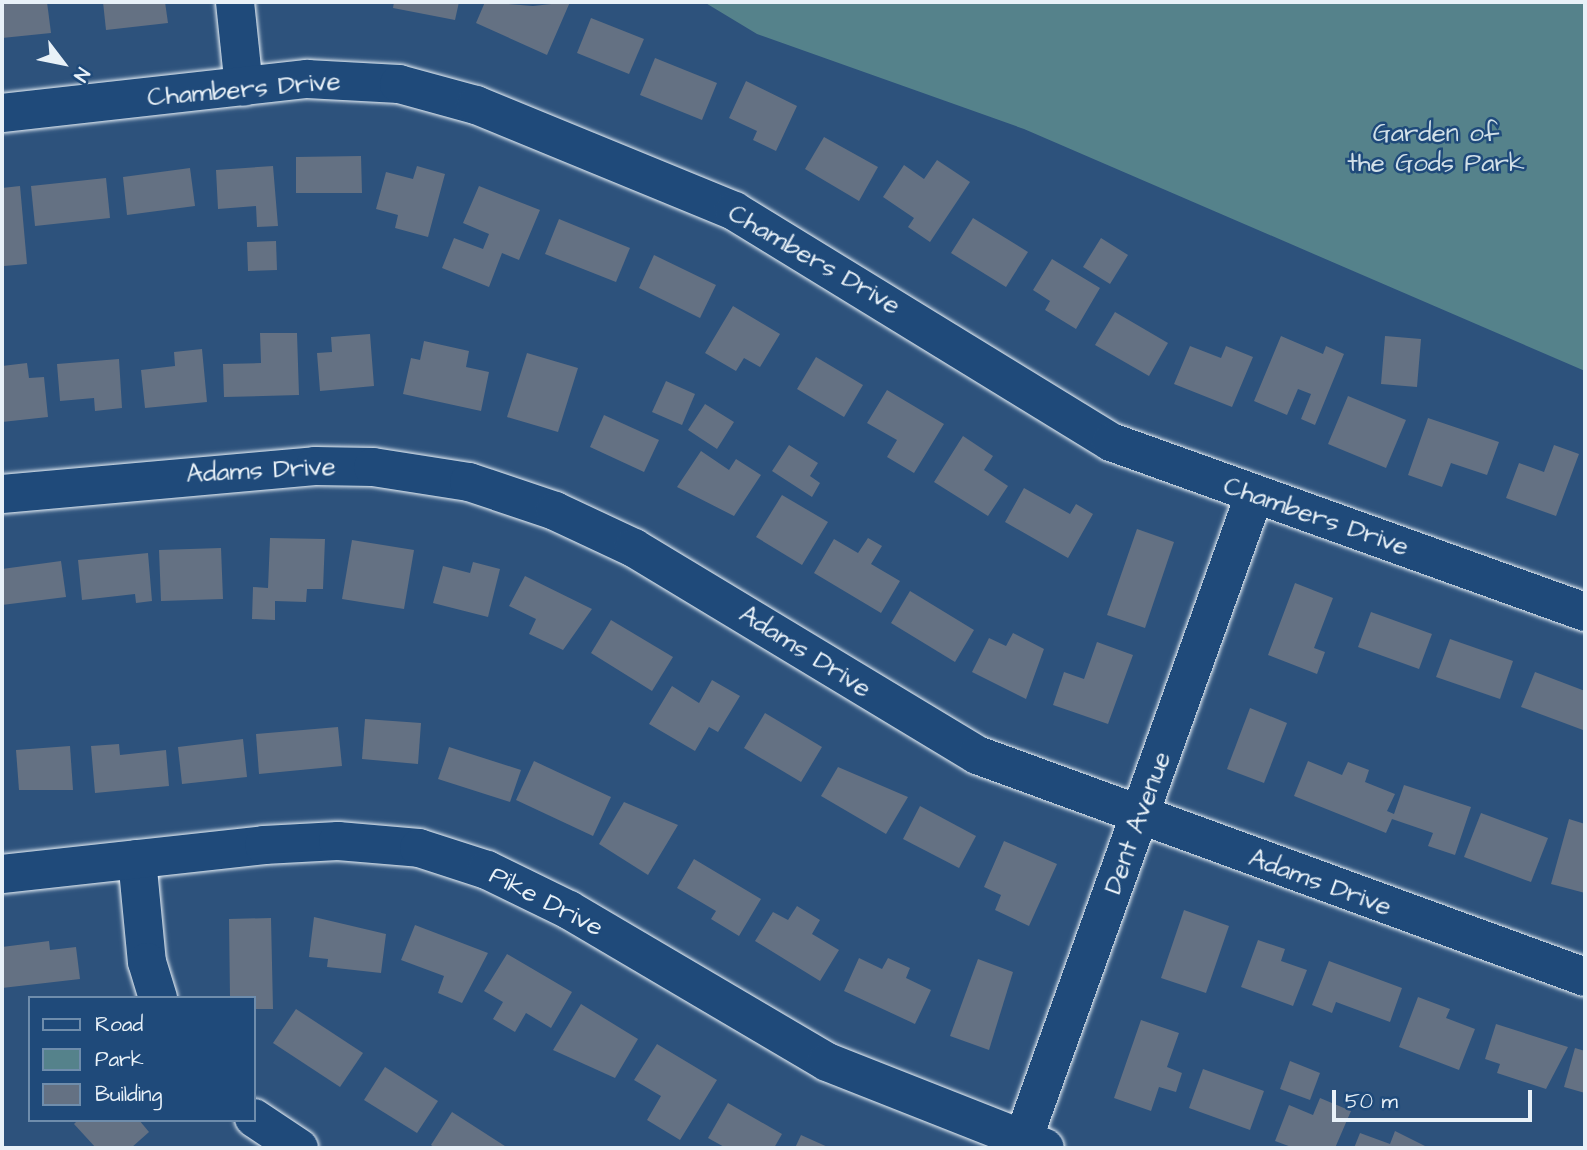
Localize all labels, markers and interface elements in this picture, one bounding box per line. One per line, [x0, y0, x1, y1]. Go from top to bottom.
north arrow [28, 28, 98, 98]
text: N [67, 62, 96, 87]
street label: Chambers Drive [146, 66, 342, 114]
park label: Garden of the Gods Park [1347, 118, 1525, 180]
street label: Chambers Drive [722, 198, 906, 322]
street label: Adams Drive [185, 452, 337, 490]
street label: Chambers Drive [1219, 471, 1413, 563]
street label: Adams Drive [733, 599, 877, 705]
street label: Dent Avenue [1098, 748, 1178, 898]
street label: Adams Drive [1244, 843, 1396, 923]
street label: Pike Drive [484, 860, 608, 944]
legend [28, 996, 256, 1122]
text: Road [95, 1010, 143, 1039]
text: Park [95, 1045, 144, 1074]
scale bar [1335, 1076, 1534, 1120]
text: Building [95, 1080, 162, 1109]
text: 50 m [1345, 1087, 1398, 1116]

